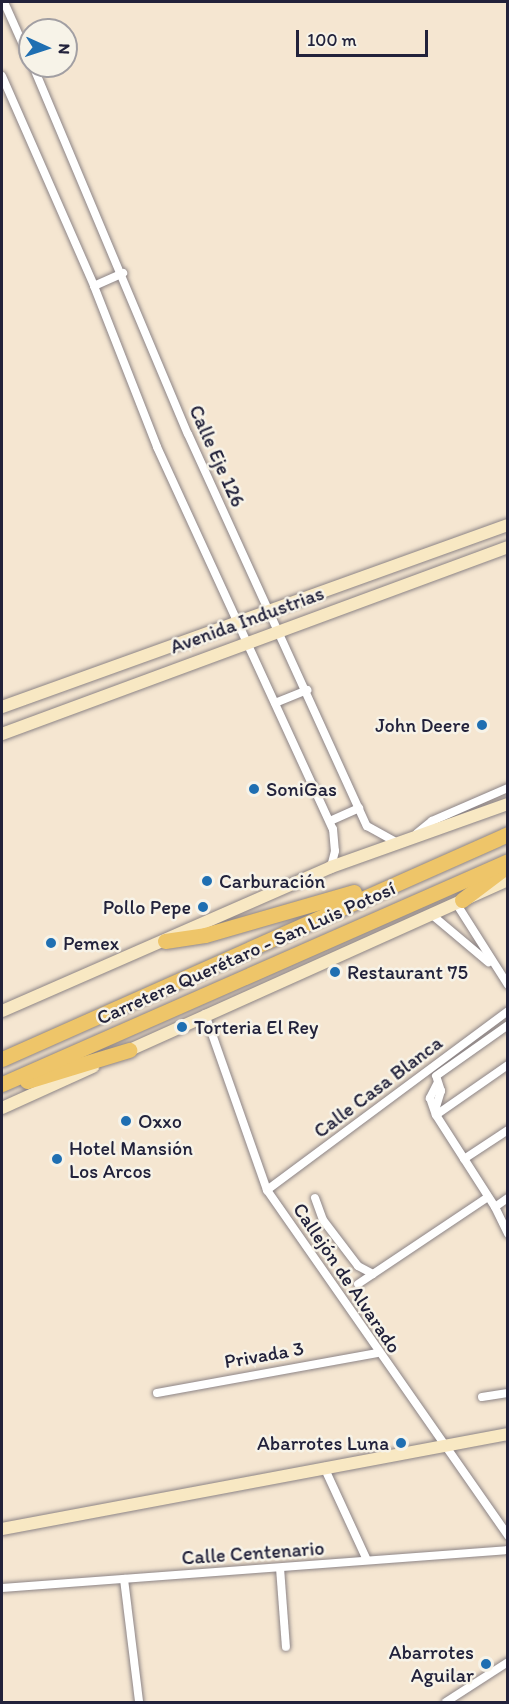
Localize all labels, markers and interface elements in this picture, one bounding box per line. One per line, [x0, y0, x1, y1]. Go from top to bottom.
north arrow [18, 18, 78, 78]
scale bar [299, 18, 431, 56]
text: 100 m [307, 29, 357, 51]
text: N [55, 43, 74, 55]
street label: Calle Eje 126 [184, 401, 250, 511]
street label: Avenida Industrias [167, 581, 327, 659]
place label: John Deere [375, 713, 470, 737]
marker: John Deere [475, 718, 489, 732]
place label: SoniGas [266, 777, 337, 801]
marker: SoniGas [247, 782, 261, 796]
place label: Carburación [219, 869, 325, 893]
marker: Carburación [200, 874, 214, 888]
street label: Carretera Querétaro - San Luis Potosí [93, 876, 399, 1030]
place label: Pollo Pepe [104, 895, 191, 919]
marker: Pollo Pepe [196, 900, 210, 914]
place label: Pemex [63, 931, 119, 955]
marker: Pemex [44, 936, 58, 950]
place label: Restaurant 75 [347, 960, 468, 984]
marker: Restaurant 75 [328, 965, 342, 979]
place label: Torteria El Rey [194, 1015, 318, 1039]
marker: Torteria El Rey [175, 1020, 189, 1034]
street label: Calle Casa Blanca [309, 1031, 447, 1143]
place label: Oxxo [138, 1109, 182, 1133]
marker: Oxxo [119, 1114, 133, 1128]
place label: Hotel Mansión Los Arcos [69, 1136, 193, 1183]
marker: Hotel Mansión Los Arcos [50, 1152, 64, 1166]
street label: Callejón de Alvarado [288, 1198, 406, 1358]
street label: Privada 3 [222, 1336, 306, 1374]
place label: Abarrotes Luna [257, 1431, 389, 1455]
marker: Abarrotes Luna [394, 1436, 408, 1450]
street label: Calle Centenario [180, 1536, 326, 1570]
place label: Abarrotes Aguilar [389, 1640, 474, 1687]
marker: Abarrotes Aguilar [479, 1657, 493, 1671]

